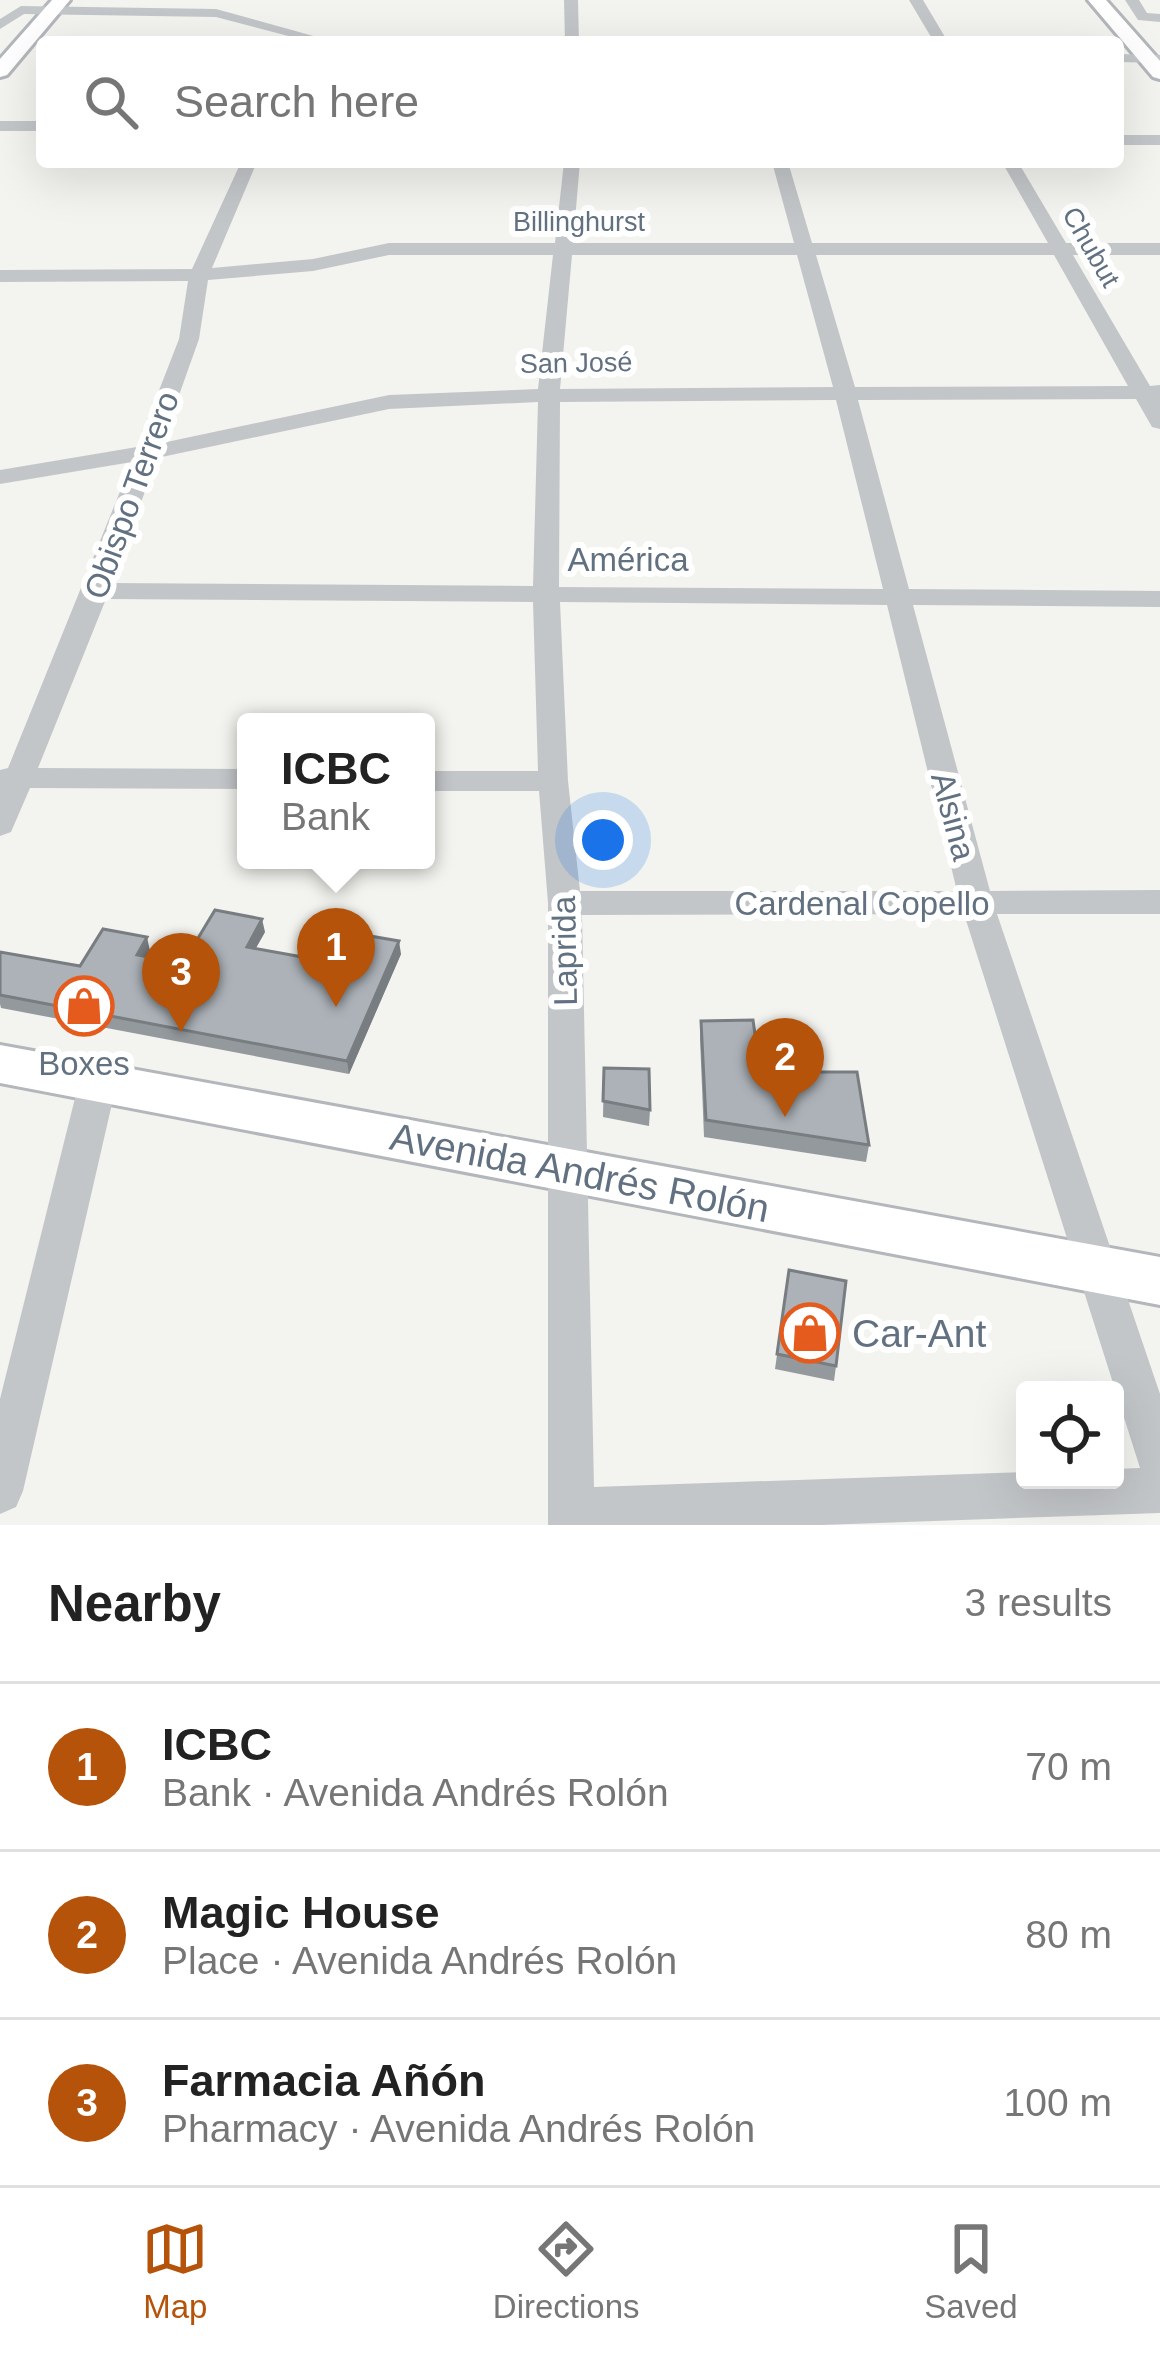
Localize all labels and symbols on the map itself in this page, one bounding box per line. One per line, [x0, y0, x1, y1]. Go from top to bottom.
street label: Chubut [1056, 202, 1126, 293]
street label: Billinghurst [513, 207, 646, 237]
street label: San José [519, 347, 633, 379]
street label: Obispo Terrero [77, 387, 186, 604]
street label: América [567, 541, 689, 578]
street label: Alsina [924, 768, 983, 865]
your location [573, 810, 633, 870]
street label: Cardenal Copello [735, 885, 990, 922]
street label: Laprida [545, 895, 584, 1006]
pin: 1 [297, 908, 375, 1007]
pin: 3 [142, 933, 220, 1032]
shop icon: Boxes [53, 975, 115, 1037]
pin: 2 [746, 1018, 824, 1117]
place label: Boxes [38, 1045, 130, 1082]
street label: Avenida Andrés Rolón [387, 1115, 773, 1230]
shop icon: Car-Ant [779, 1302, 841, 1364]
place label: Car-Ant [852, 1312, 987, 1355]

